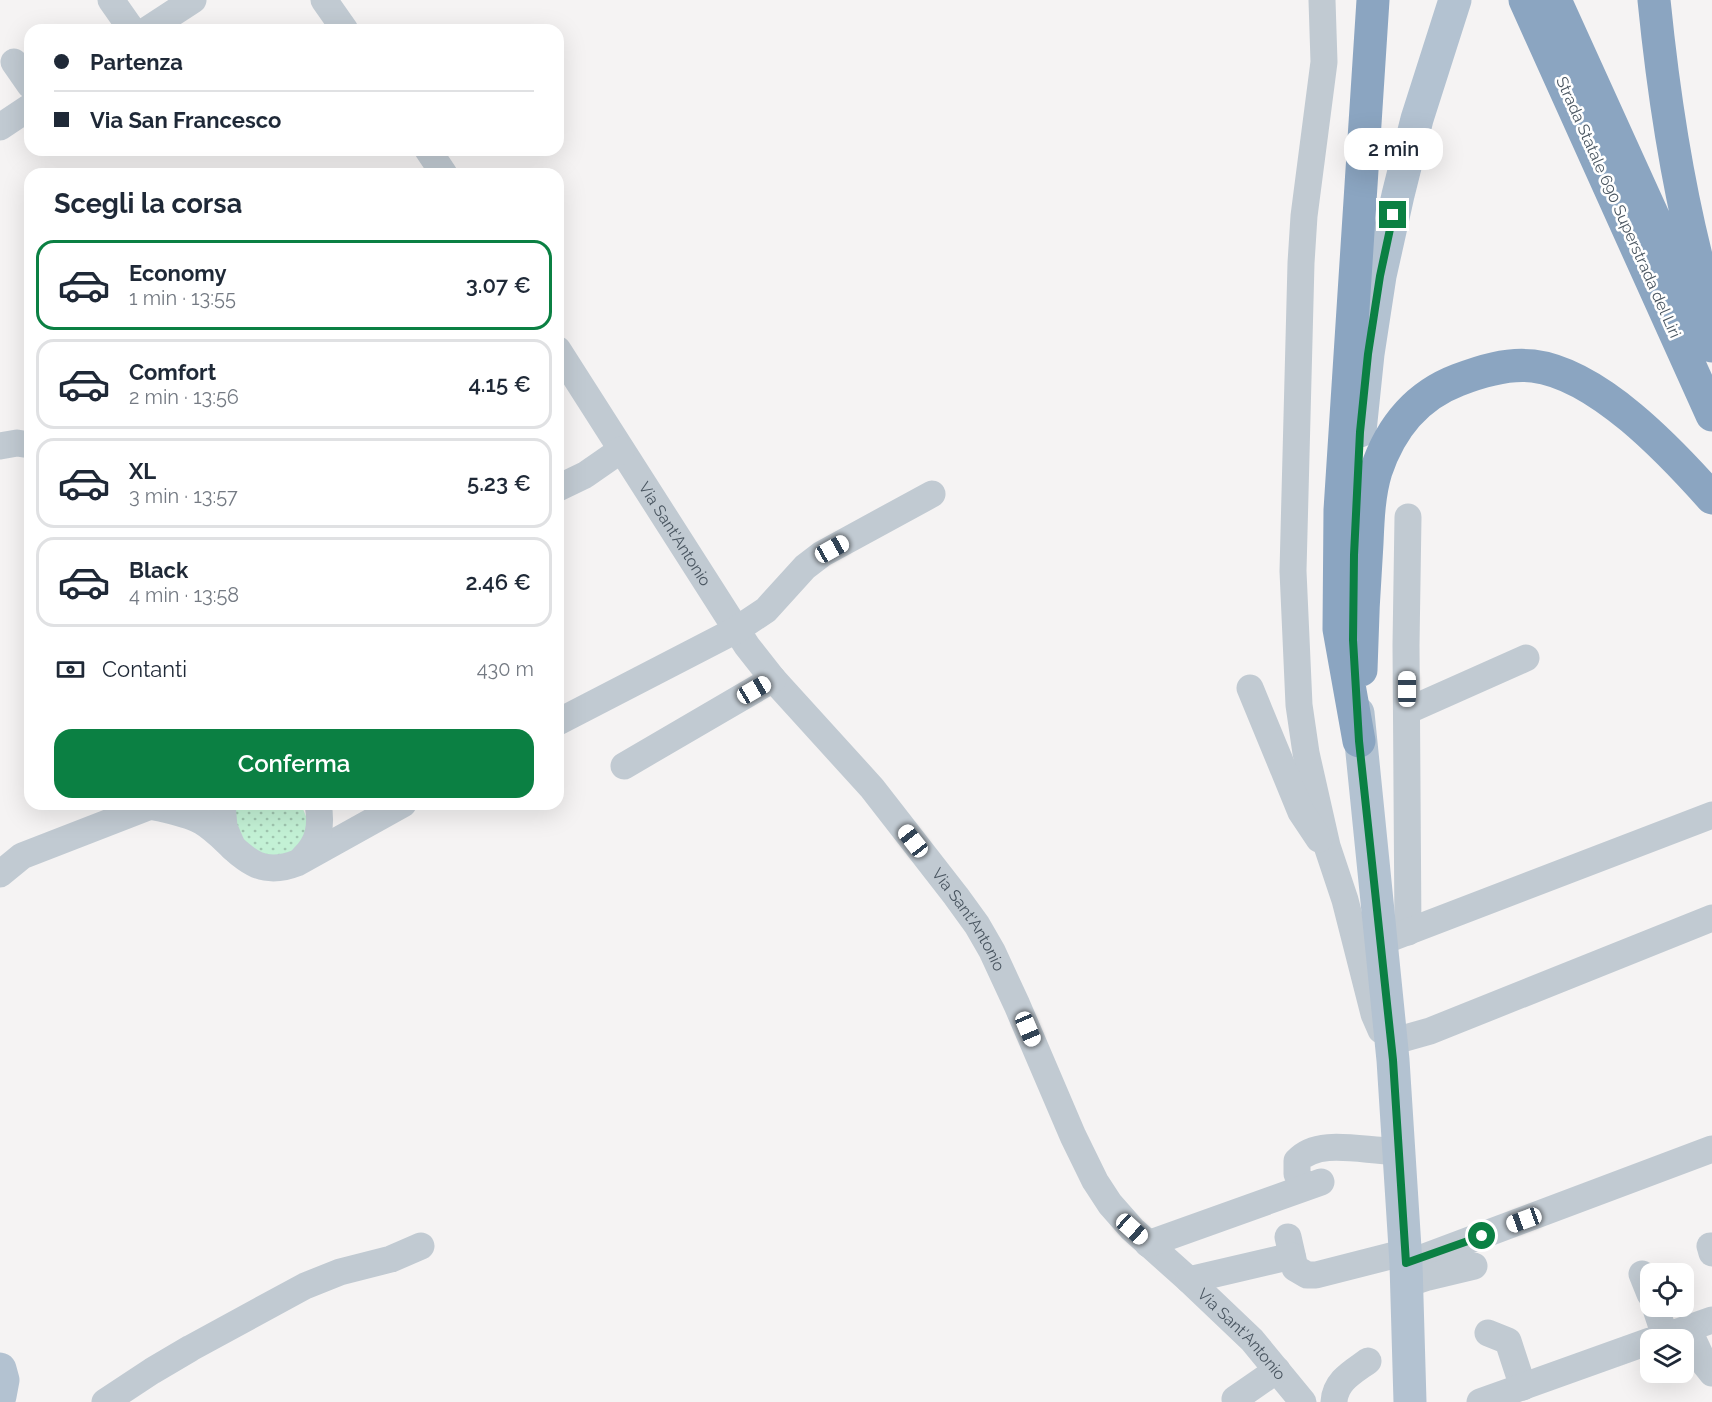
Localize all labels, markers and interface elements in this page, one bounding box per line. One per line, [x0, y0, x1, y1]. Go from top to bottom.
text: Partenza [90, 49, 183, 75]
street label: Strada Statale 690 Superstrada del Liri [1552, 74, 1685, 341]
text: Via San Francesco [90, 107, 281, 133]
callout: 2 min [1344, 128, 1442, 170]
text: 2 min [1368, 137, 1419, 161]
text: Scegli la corsa [54, 188, 242, 219]
route end [1379, 201, 1406, 228]
icon: car [57, 258, 111, 312]
text: Economy [129, 260, 227, 286]
text: 3.07 € [466, 272, 531, 298]
text: 1 min · 13:55 [129, 286, 236, 310]
icon: car [57, 357, 111, 411]
text: Comfort [129, 359, 216, 385]
text: 4.15 € [468, 371, 531, 397]
text: 2 min · 13:56 [129, 385, 239, 409]
icon: car [57, 456, 111, 510]
text: XL [129, 458, 156, 484]
text: 5.23 € [467, 470, 531, 496]
street label: Via Sant'Antonio [635, 478, 715, 590]
text: 3 min · 13:57 [129, 484, 238, 508]
car [812, 532, 852, 566]
icon: car [57, 555, 111, 609]
text: Black [129, 557, 188, 583]
text: 2.46 € [466, 569, 531, 595]
text: 4 min · 13:58 [129, 583, 239, 607]
icon: cash [54, 653, 87, 686]
text: Contanti [102, 656, 187, 682]
text: 430 m [477, 657, 534, 681]
car [1398, 671, 1416, 707]
car [734, 673, 774, 707]
button: Conferma [54, 729, 534, 798]
car [895, 821, 931, 861]
street label: Via Sant'Antonio [928, 864, 1009, 974]
car [1013, 1009, 1043, 1049]
car [1504, 1205, 1544, 1235]
car [1113, 1210, 1151, 1248]
route start [1468, 1222, 1495, 1249]
map controls [1640, 1263, 1694, 1383]
button: locate [1640, 1263, 1694, 1317]
street label: Via Sant'Antonio [1194, 1284, 1290, 1384]
button: layers [1640, 1329, 1694, 1383]

